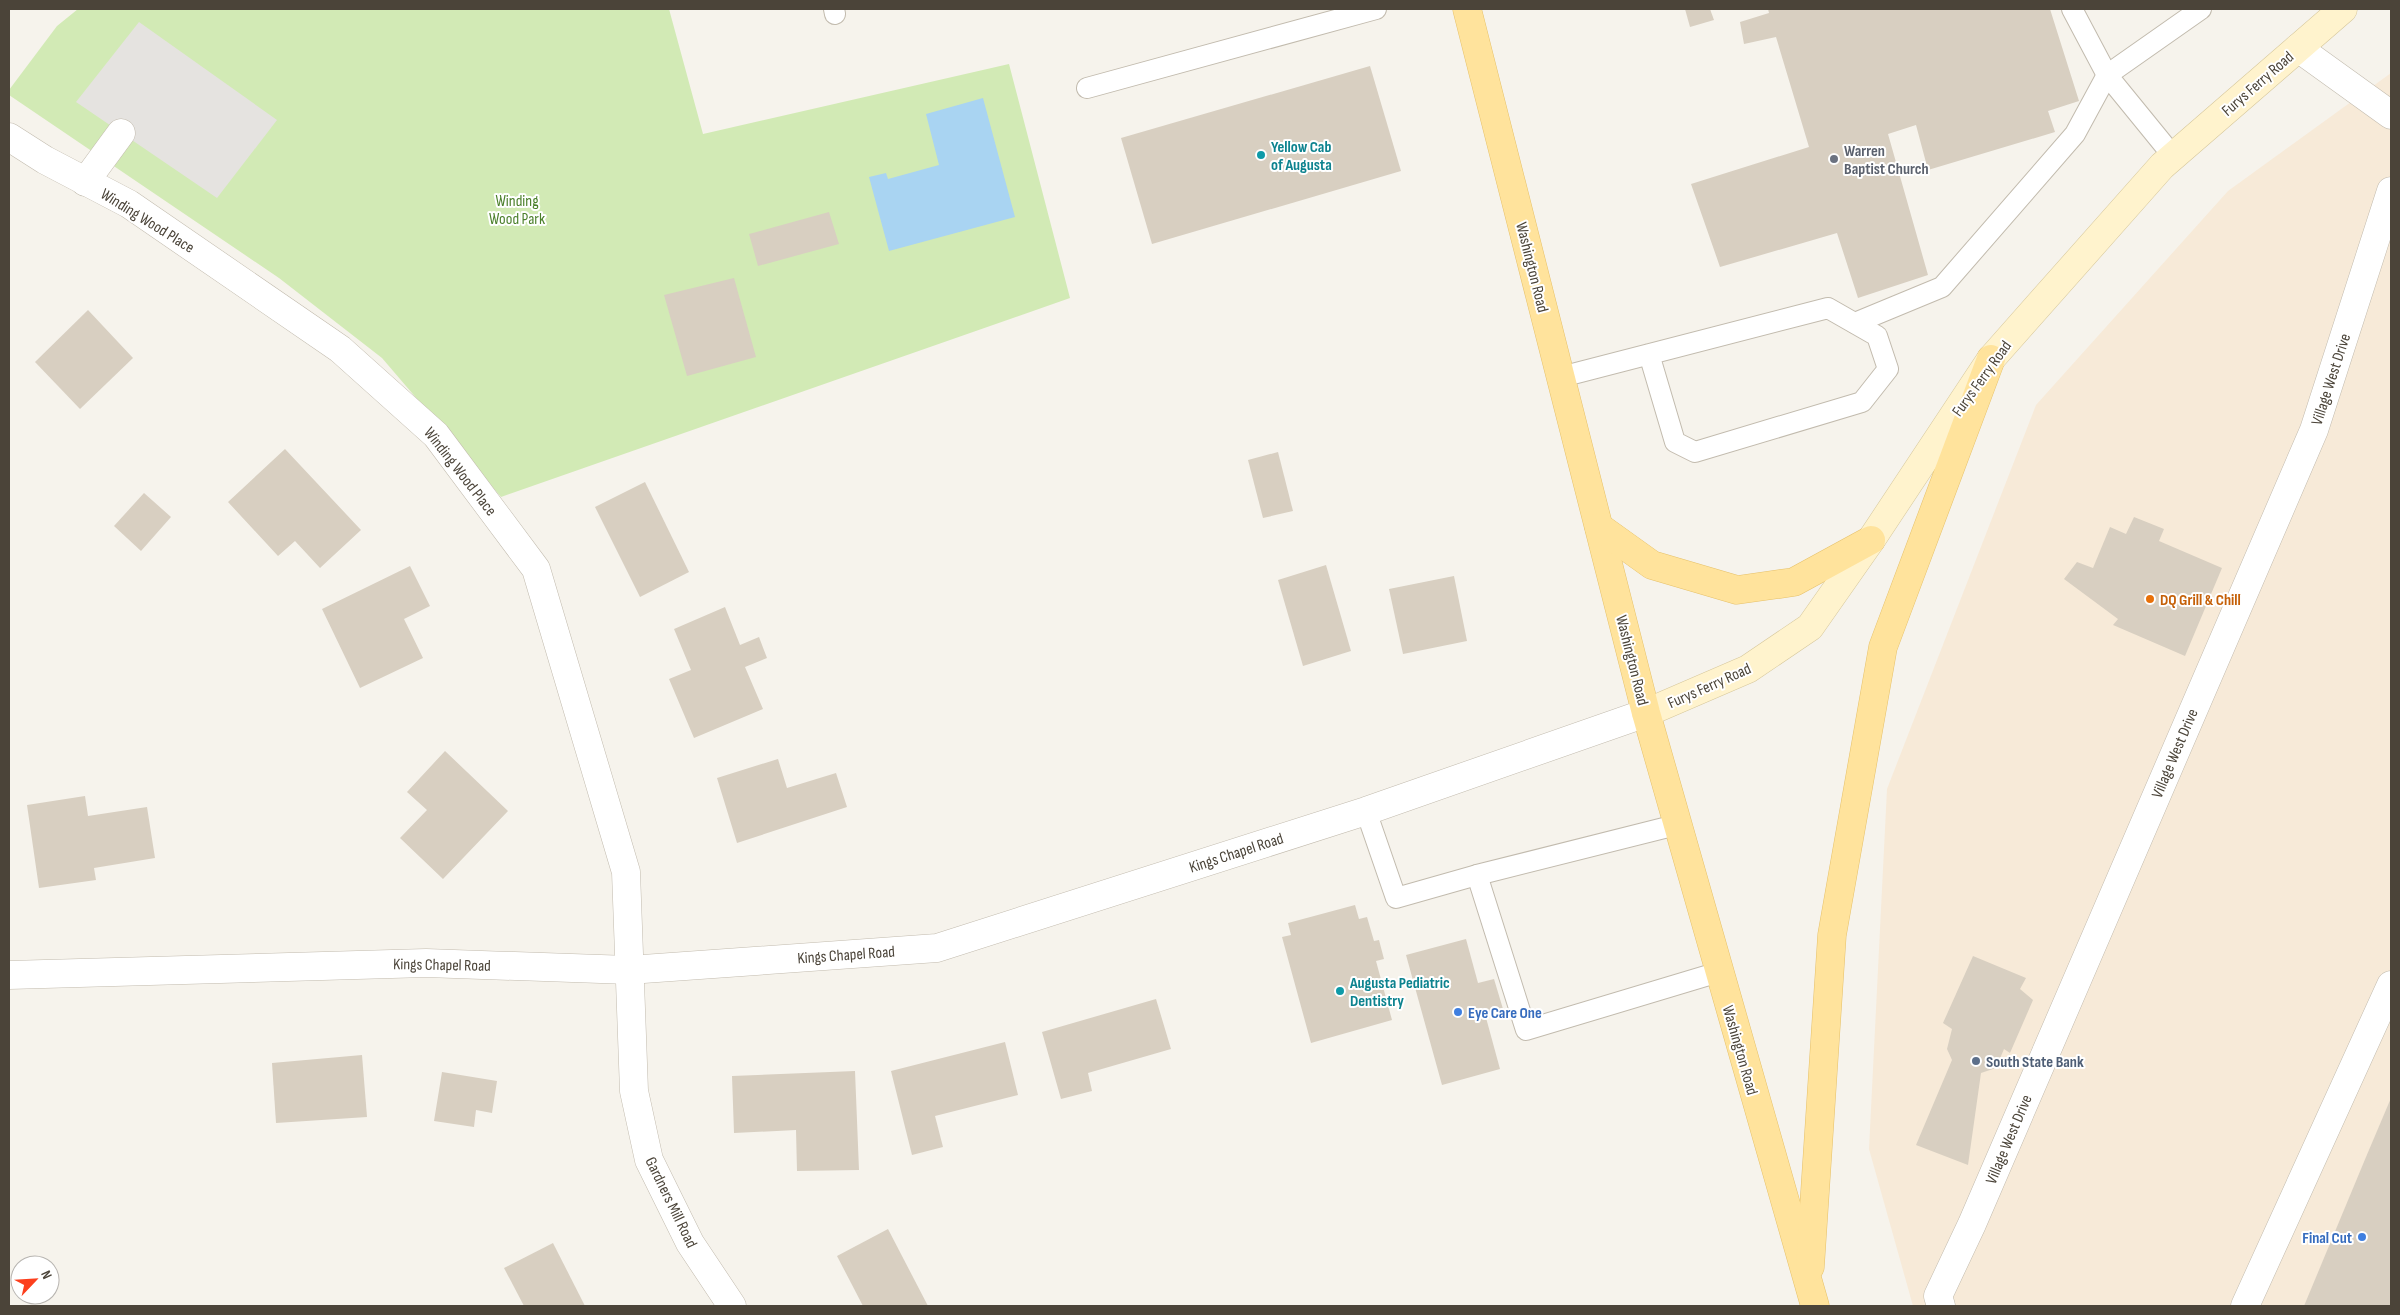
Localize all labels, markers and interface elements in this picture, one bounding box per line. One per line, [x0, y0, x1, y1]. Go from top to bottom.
street label: Furys Ferry Road [2218, 48, 2298, 120]
place label: Yellow Cab of Augusta [1271, 138, 1332, 175]
place label: Warren Baptist Church [1844, 142, 1929, 179]
marker: Yellow Cab of Augusta [1255, 149, 1267, 161]
marker: Warren Baptist Church [1828, 153, 1840, 165]
street label: Winding Wood Place [97, 185, 198, 258]
park label: Winding Wood Park [489, 192, 545, 229]
street label: Washington Road [1511, 220, 1552, 314]
street label: Village West Drive [2308, 331, 2355, 428]
street label: Furys Ferry Road [1948, 337, 2016, 420]
street label: Winding Wood Place [419, 424, 500, 520]
place label: DQ Grill & Chill [2160, 591, 2241, 610]
marker: DQ Grill & Chill [2144, 593, 2156, 605]
street label: Washington Road [1611, 613, 1652, 707]
street label: Furys Ferry Road [1665, 660, 1754, 713]
street label: Village West Drive [2148, 706, 2203, 801]
street label: Kings Chapel Road [1187, 829, 1286, 878]
street label: Kings Chapel Road [797, 943, 896, 968]
street label: Kings Chapel Road [393, 955, 491, 976]
place label: Augusta Pediatric Dentistry [1349, 974, 1450, 1011]
marker: Augusta Pediatric Dentistry [1334, 985, 1346, 997]
street label: Washington Road [1718, 1003, 1761, 1097]
place label: Eye Care One [1468, 1004, 1542, 1023]
marker: Eye Care One [1452, 1006, 1464, 1018]
place label: South State Bank [1986, 1053, 2084, 1072]
marker: South State Bank [1970, 1055, 1982, 1067]
street label: Village West Drive [1982, 1092, 2037, 1187]
street label: Gardners Mill Road [640, 1154, 701, 1251]
place label: Final Cut [2302, 1229, 2352, 1248]
marker: Final Cut [2356, 1231, 2368, 1243]
north arrow [10, 1255, 60, 1305]
text: N [37, 1268, 56, 1282]

